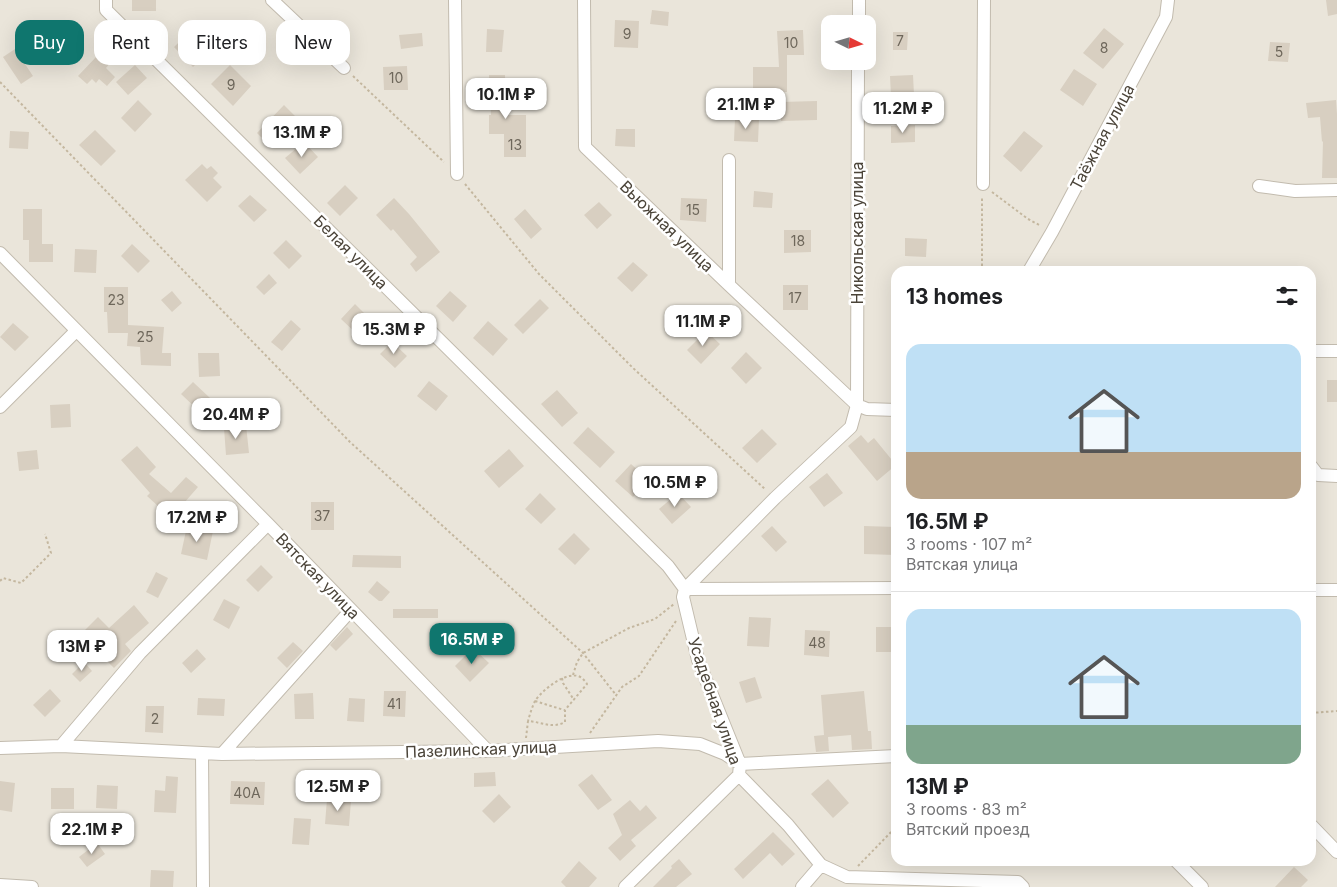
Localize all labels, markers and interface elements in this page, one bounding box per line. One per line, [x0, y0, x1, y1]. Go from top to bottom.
north arrow [821, 15, 876, 70]
map controls [821, 15, 876, 70]
chip: Buy [15, 20, 84, 65]
chip: Rent [94, 20, 168, 65]
chip: Filters [178, 20, 266, 65]
chip: New [276, 20, 350, 65]
house number: 9 [623, 25, 631, 42]
house number: 7 [896, 32, 904, 49]
house number: 10 [784, 34, 798, 51]
house number: 8 [1100, 39, 1108, 56]
house number: 5 [1275, 43, 1283, 60]
house number: 10 [389, 69, 403, 86]
house number: 9 [227, 76, 235, 93]
pin: 10.1M ₽ [460, 78, 552, 120]
street label: Таёжная улица [1066, 80, 1138, 194]
text: 10.1M ₽ [477, 84, 535, 104]
pin: 21.1M ₽ [700, 88, 792, 130]
pin: 11.2M ₽ [857, 92, 949, 134]
text: 21.1M ₽ [717, 94, 775, 114]
text: 11.2M ₽ [873, 98, 933, 118]
pin: 13.1M ₽ [256, 116, 348, 158]
text: 13.1M ₽ [273, 122, 331, 142]
house number: 13 [508, 136, 522, 153]
street label: Никольская улица [847, 161, 867, 305]
street label: Вьюжная улица [616, 176, 718, 276]
house number: 15 [686, 201, 700, 218]
street label: Белая улица [310, 211, 392, 293]
house number: 18 [791, 232, 805, 249]
icon: filters [1273, 282, 1301, 310]
text: 13 homes [906, 284, 1003, 309]
house number: 17 [788, 289, 802, 306]
house number: 23 [107, 291, 125, 308]
pin: 11.1M ₽ [657, 304, 749, 347]
text: 11.1M ₽ [675, 311, 731, 331]
pin: 15.3M ₽ [348, 312, 440, 355]
text: 15.3M ₽ [363, 319, 425, 339]
house number: 25 [136, 328, 154, 345]
icon: home [1059, 376, 1149, 466]
pin: 20.4M ₽ [190, 398, 282, 440]
text: 20.4M ₽ [202, 404, 270, 424]
pin: 10.5M ₽ [629, 466, 721, 508]
text: 10.5M ₽ [643, 472, 707, 492]
pin: 17.2M ₽ [151, 500, 243, 543]
text: 17.2M ₽ [167, 507, 227, 527]
house number: 37 [314, 507, 330, 524]
text: 16.5M ₽ [906, 509, 988, 534]
street label: Вятская улица [272, 529, 364, 623]
text: 3 rooms · 107 m² [906, 534, 1032, 554]
text: Вятская улица [906, 554, 1018, 574]
pin: 16.5M ₽ [426, 622, 518, 665]
text: 16.5M ₽ [441, 629, 503, 649]
pin: 13M ₽ [47, 630, 117, 672]
house number: 48 [808, 634, 826, 651]
street label: Усадебная улица [684, 635, 746, 767]
text: 13M ₽ [58, 636, 106, 656]
icon: home [1059, 642, 1149, 732]
house number: 41 [387, 695, 401, 712]
house number: 2 [151, 710, 159, 727]
street label: Пазелинская улица [405, 736, 557, 762]
pin: 12.5M ₽ [292, 770, 384, 812]
text: 13M ₽ [906, 774, 969, 799]
text: 12.5M ₽ [306, 776, 370, 796]
house number: 40А [233, 784, 261, 801]
text: 3 rooms · 83 m² [906, 799, 1027, 819]
pin: 22.1M ₽ [46, 812, 138, 855]
text: 22.1M ₽ [61, 819, 123, 839]
text: Вятский проезд [906, 819, 1030, 839]

